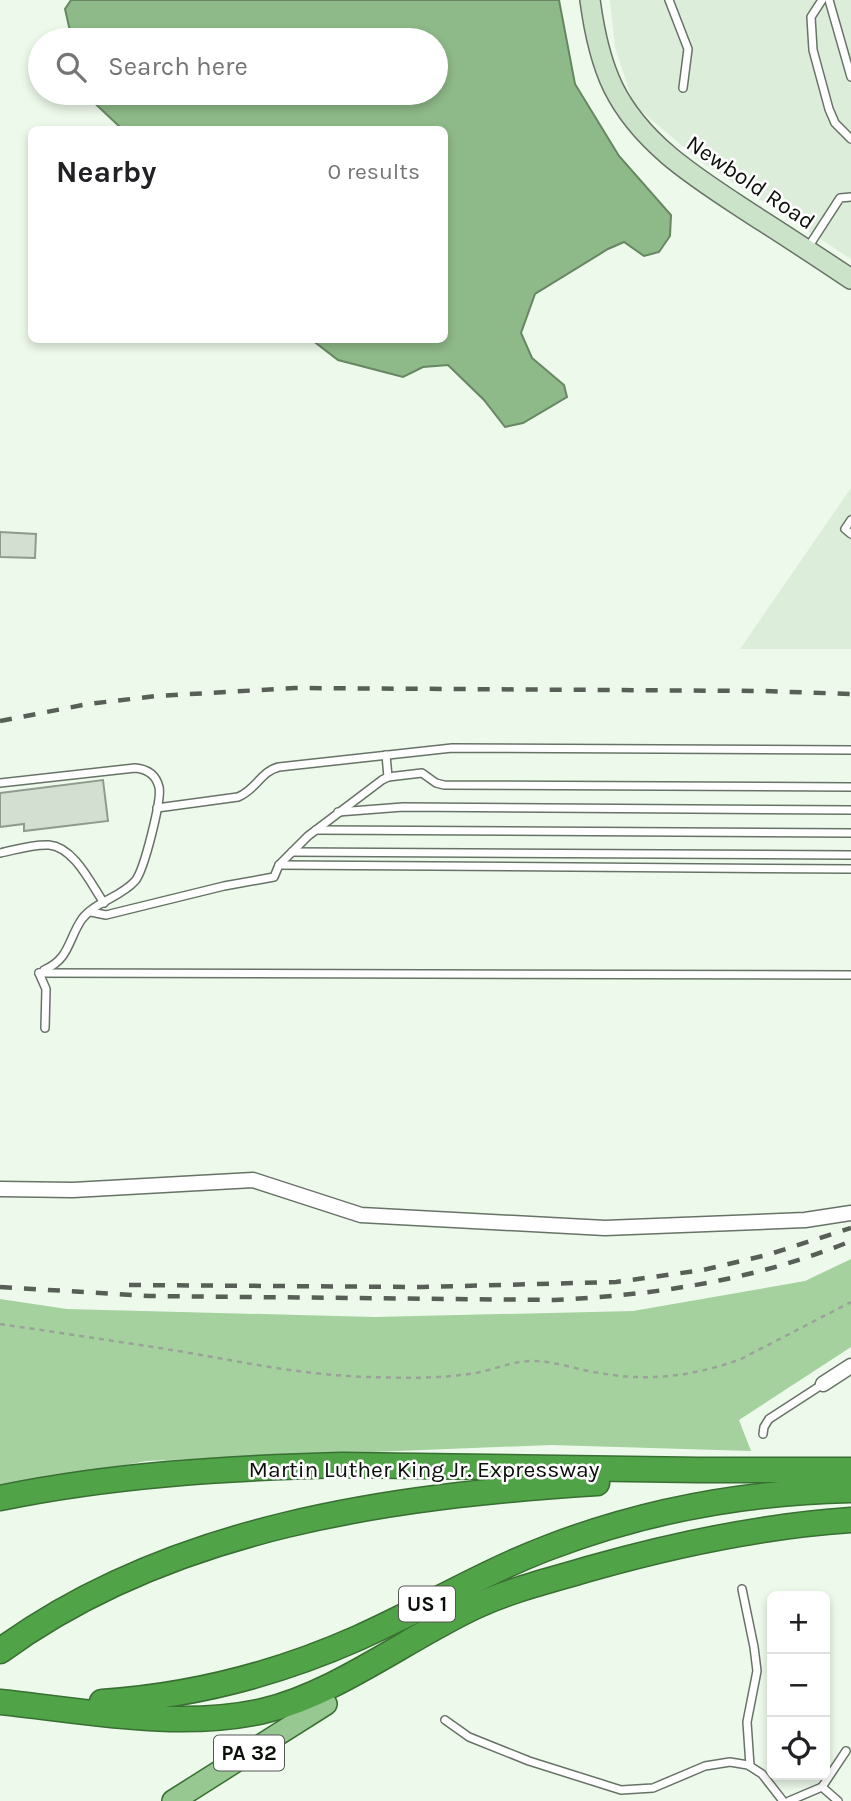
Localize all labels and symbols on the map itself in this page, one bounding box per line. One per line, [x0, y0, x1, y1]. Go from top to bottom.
street label: Newbold Road [681, 130, 820, 235]
street label: Martin Luther King Jr. Expressway [249, 1456, 600, 1483]
road number: US 1 [399, 1586, 455, 1622]
road number: PA 32 [214, 1736, 284, 1770]

